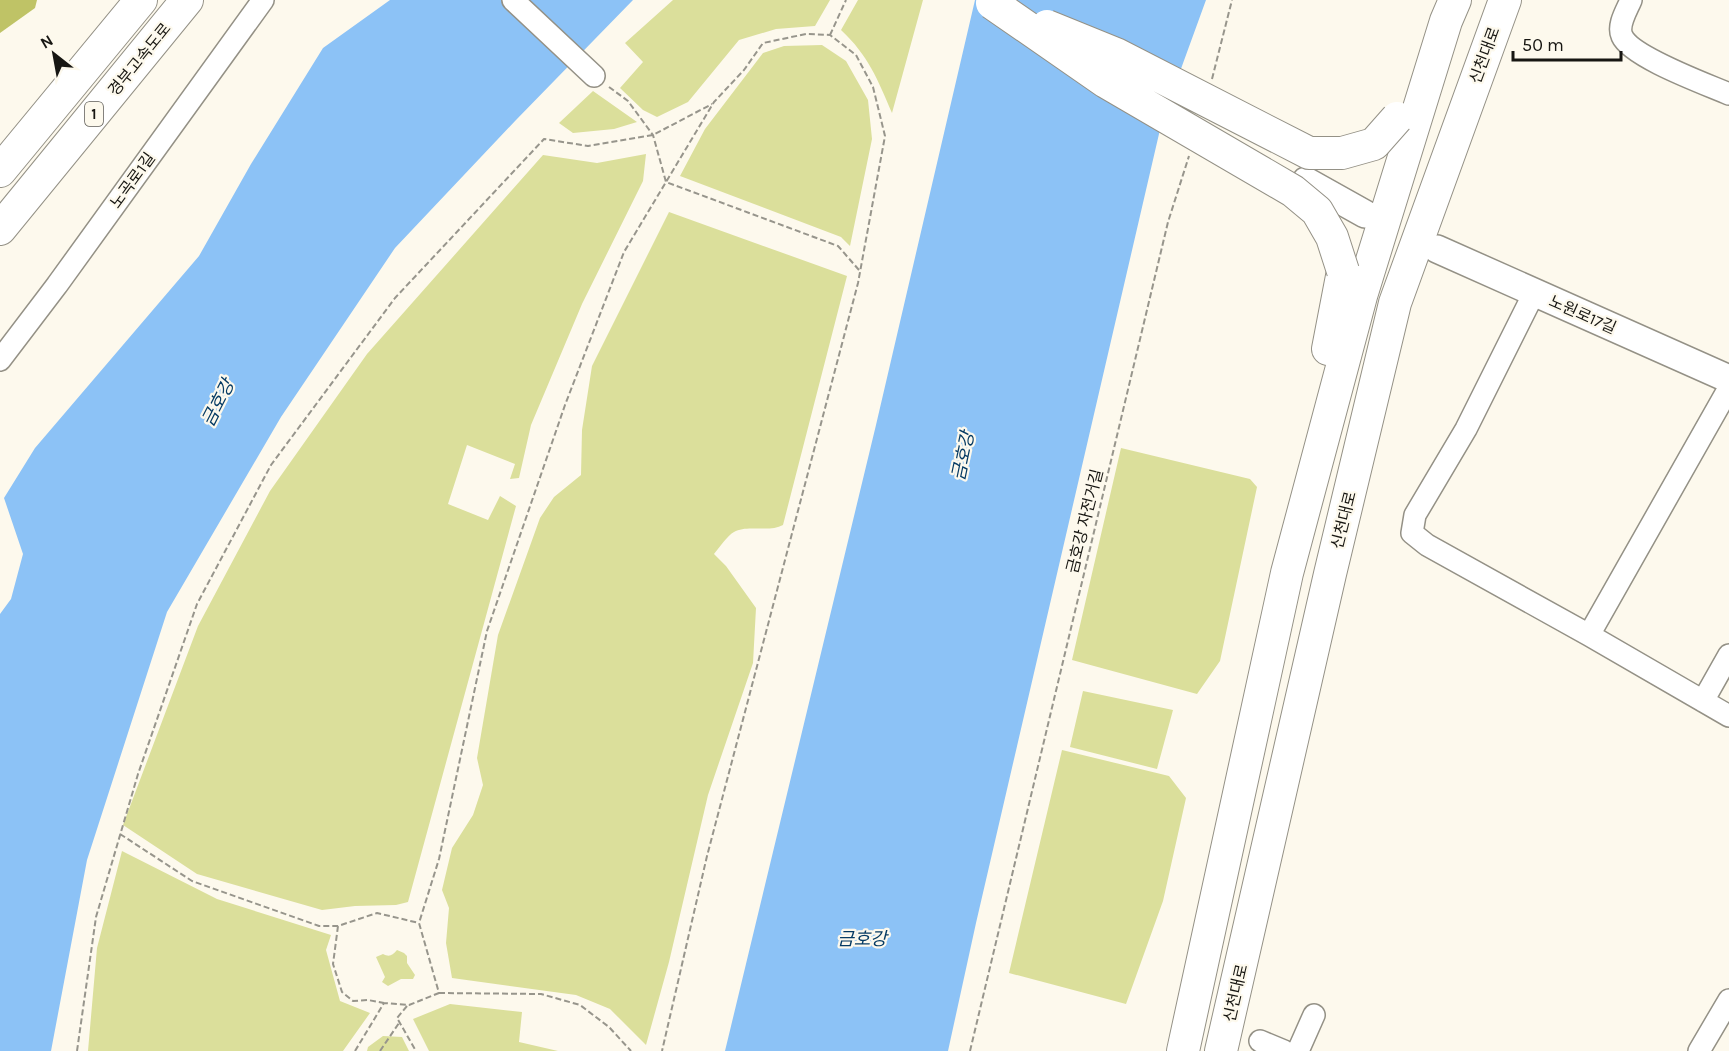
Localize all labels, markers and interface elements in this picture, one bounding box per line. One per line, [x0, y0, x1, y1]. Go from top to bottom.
street label: 경부고속도로 [104, 19, 175, 100]
north arrow [24, 24, 84, 84]
street label: 신천대로 [1465, 24, 1504, 86]
scale bar [1513, 24, 1621, 62]
text: N [37, 30, 56, 53]
text: 50 m [1522, 34, 1564, 56]
road number: 1 [85, 102, 103, 126]
street label: 노곡로1길 [106, 149, 159, 212]
street label: 노원로17길 [1546, 291, 1619, 338]
water label: 금호강 [197, 374, 240, 430]
water label: 금호강 [947, 427, 979, 483]
street label: 금호강 자전거길 [1062, 467, 1107, 575]
street label: 신천대로 [1327, 489, 1360, 551]
water label: 금호강 [837, 928, 889, 950]
street label: 신천대로 [1220, 962, 1251, 1024]

